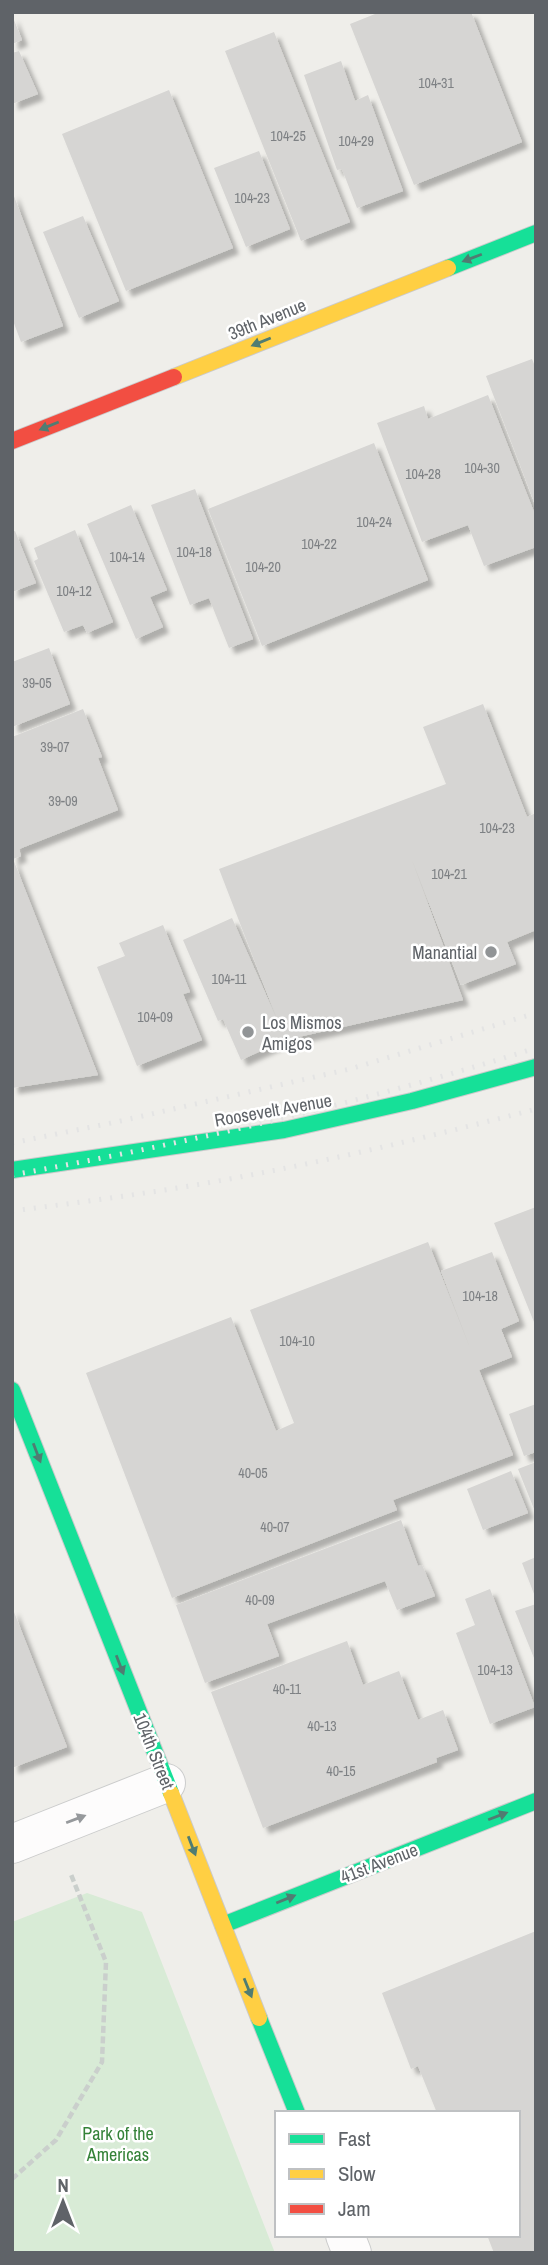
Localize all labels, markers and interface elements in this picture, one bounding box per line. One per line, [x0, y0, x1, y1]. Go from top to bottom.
house number: 104-31 [418, 74, 454, 92]
house number: 104-25 [270, 127, 306, 145]
house number: 104-29 [338, 132, 374, 150]
house number: 104-23 [234, 189, 270, 207]
one-way arrow [462, 252, 483, 263]
street label: 39th Avenue [224, 292, 310, 346]
one-way arrow [250, 336, 271, 347]
one-way arrow [39, 421, 60, 432]
house number: 104-30 [464, 459, 500, 477]
house number: 104-28 [405, 465, 441, 483]
house number: 104-24 [356, 513, 392, 531]
house number: 104-22 [301, 535, 337, 553]
house number: 104-18 [176, 543, 212, 561]
house number: 104-14 [109, 548, 145, 566]
house number: 104-20 [245, 558, 281, 576]
house number: 104-12 [56, 582, 92, 600]
house number: 39-05 [22, 674, 52, 692]
house number: 39-07 [40, 738, 70, 756]
house number: 39-09 [48, 792, 78, 810]
house number: 104-23 [479, 819, 515, 837]
house number: 104-21 [431, 865, 467, 883]
place label: Manantial [412, 940, 477, 965]
marker: Manantial [483, 944, 499, 960]
house number: 104-11 [212, 970, 247, 988]
house number: 104-09 [137, 1008, 173, 1026]
place label: Los Mismos Amigos [261, 1010, 342, 1056]
marker: Los Mismos Amigos [240, 1024, 256, 1040]
street label: Roosevelt Avenue [212, 1087, 334, 1133]
house number: 104-18 [462, 1287, 498, 1305]
house number: 104-10 [279, 1332, 315, 1350]
one-way arrow [32, 1443, 43, 1464]
house number: 40-05 [238, 1464, 268, 1482]
house number: 40-07 [260, 1518, 290, 1536]
house number: 40-09 [245, 1591, 275, 1609]
one-way arrow [115, 1655, 126, 1676]
house number: 104-13 [477, 1661, 513, 1679]
house number: 40-11 [273, 1680, 302, 1698]
street label: 104th Street [127, 1709, 181, 1793]
house number: 40-13 [307, 1717, 337, 1735]
house number: 40-15 [326, 1762, 356, 1780]
one-way arrow [487, 1811, 508, 1822]
one-way arrow [65, 1813, 86, 1824]
one-way arrow [186, 1835, 197, 1856]
street label: 41st Avenue [337, 1837, 421, 1889]
one-way arrow [275, 1894, 296, 1905]
one-way arrow [242, 1978, 253, 1999]
legend [275, 2111, 520, 2237]
park label: Park of the Americas [82, 2121, 154, 2167]
text: Fast [338, 2124, 371, 2153]
text: Slow [338, 2159, 376, 2188]
north arrow [28, 2167, 98, 2237]
text: N [57, 2172, 69, 2198]
text: Jam [338, 2194, 371, 2223]

